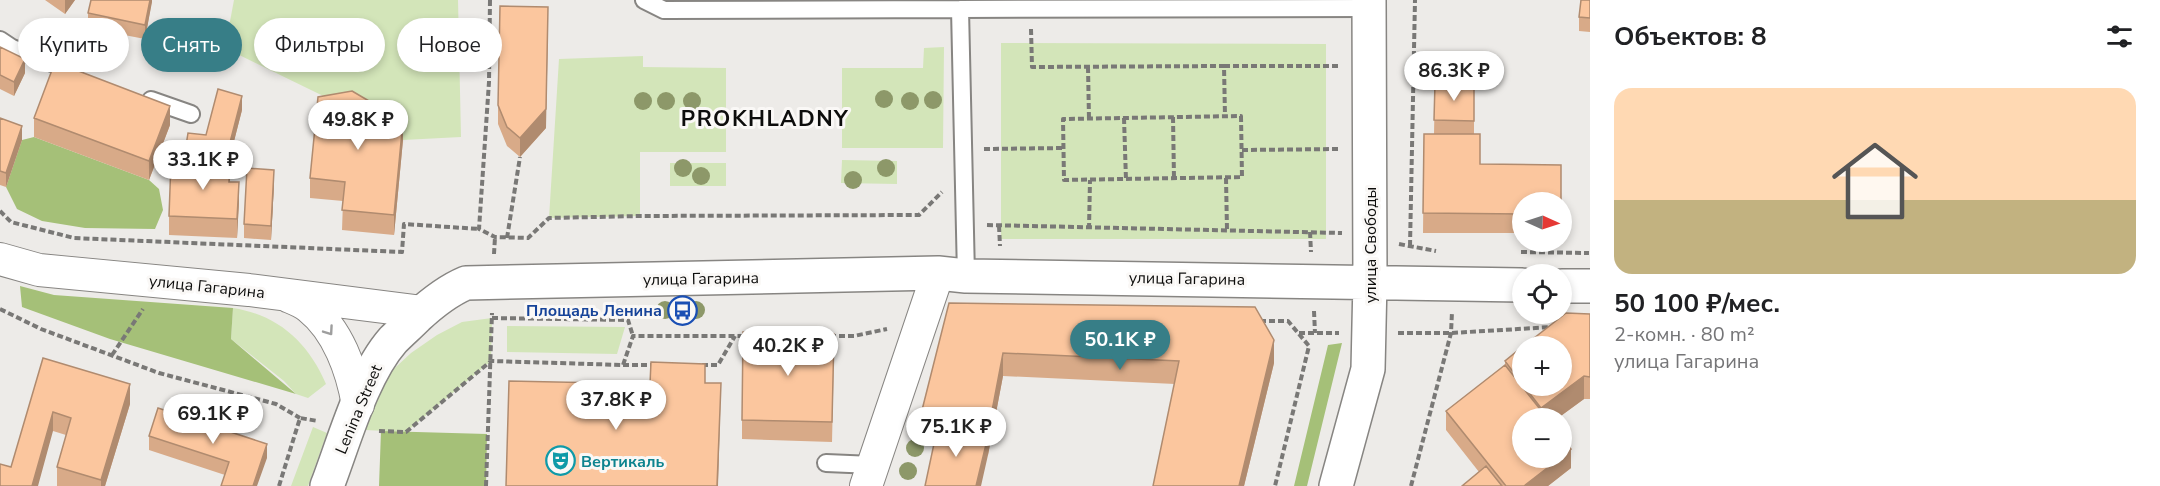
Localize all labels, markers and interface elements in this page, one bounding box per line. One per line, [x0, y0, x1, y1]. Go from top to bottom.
chip: Купить [18, 18, 129, 72]
chip: Снять [141, 18, 242, 72]
chip: Фильтры [254, 18, 385, 72]
chip: Новое [397, 18, 502, 72]
text: Объектов: 8 [1614, 19, 1767, 54]
icon: filters [2103, 20, 2136, 53]
pin: 86.3K ₽ [1399, 51, 1509, 102]
text: 86.3K ₽ [1418, 57, 1490, 84]
pin: 49.8K ₽ [303, 100, 413, 151]
district label: PROKHLADNY [681, 104, 849, 134]
text: 49.8K ₽ [322, 106, 394, 133]
icon: home [1821, 127, 1929, 235]
pin: 33.1K ₽ [148, 140, 258, 191]
text: 33.1K ₽ [167, 146, 239, 173]
street label: улица Свободы [1360, 187, 1382, 303]
north arrow [1512, 192, 1572, 252]
map controls [1512, 192, 1572, 468]
button: locate [1512, 264, 1572, 324]
street label: улица Гагарина [643, 267, 759, 291]
street label: улица Гагарина [1129, 267, 1245, 291]
street label: улица Гагарина [148, 270, 266, 304]
text: 50 100 ₽/мес. [1614, 286, 1780, 321]
bus stop icon: Площадь Ленина [667, 294, 699, 326]
place label: Площадь Ленина [526, 300, 662, 322]
pin: 50.1K ₽ [1065, 320, 1175, 371]
text: 2-комн. · 80 m² [1614, 321, 1755, 348]
one-way arrow [322, 324, 333, 335]
pin: 40.2K ₽ [733, 326, 843, 377]
text: 50.1K ₽ [1084, 326, 1156, 353]
text: 40.2K ₽ [752, 332, 824, 359]
button: + [1512, 336, 1572, 396]
text: улица Гагарина [1614, 348, 1759, 375]
street label: Lenina Street [330, 361, 388, 458]
pin: 37.8K ₽ [561, 380, 671, 431]
text: 37.8K ₽ [580, 386, 652, 413]
pin: 69.1K ₽ [158, 394, 268, 445]
text: 69.1K ₽ [177, 400, 249, 427]
pin: 75.1K ₽ [901, 407, 1011, 458]
button: − [1512, 408, 1572, 468]
text: 75.1K ₽ [920, 413, 992, 440]
theatre icon: Вертикаль [544, 445, 576, 477]
place label: Вертикаль [581, 451, 664, 473]

